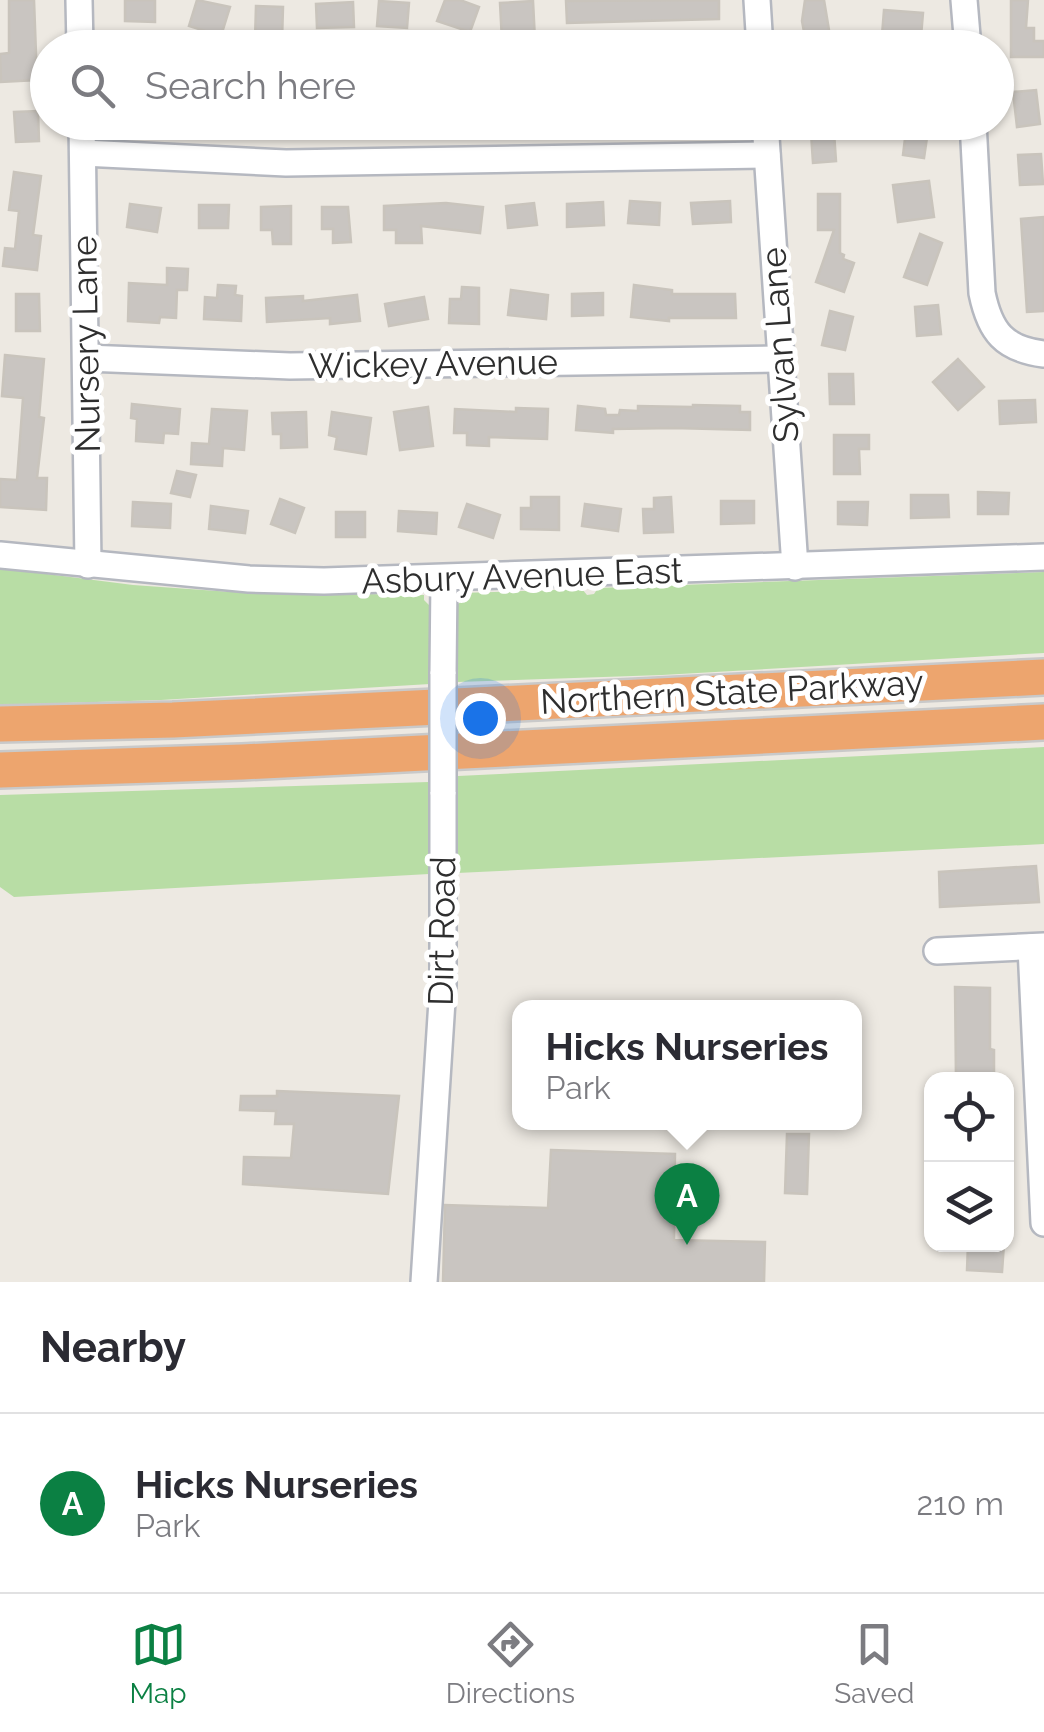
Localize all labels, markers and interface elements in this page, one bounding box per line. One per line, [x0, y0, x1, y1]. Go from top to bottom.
search box [30, 30, 1014, 140]
icon: search [65, 58, 120, 113]
text: Search here [145, 63, 356, 108]
street label: Nursery Lane [63, 235, 108, 453]
street label: Sylvan Lane [752, 246, 807, 444]
street label: Wickey Avenue [308, 341, 558, 386]
street label: Asbury Avenue East [361, 549, 684, 602]
street label: Northern State Parkway [539, 661, 925, 722]
your location [455, 693, 506, 744]
street label: Dirt Road [420, 856, 463, 1006]
popup [512, 1000, 862, 1130]
text: Hicks Nurseries [545, 1024, 829, 1069]
text: Park [545, 1069, 611, 1106]
map controls [924, 1072, 1014, 1252]
button: locate [924, 1072, 1014, 1162]
pin: A [654, 1162, 720, 1245]
button: layers [924, 1162, 1014, 1252]
text: Nearby [40, 1323, 186, 1372]
text: Hicks Nurseries [135, 1462, 418, 1507]
text: A [62, 1485, 83, 1522]
text: 210 m [916, 1485, 1004, 1522]
text: Park [135, 1507, 200, 1544]
tab: Map [130, 1617, 187, 1710]
tab: Directions [446, 1617, 575, 1710]
tab: Saved [834, 1617, 914, 1710]

